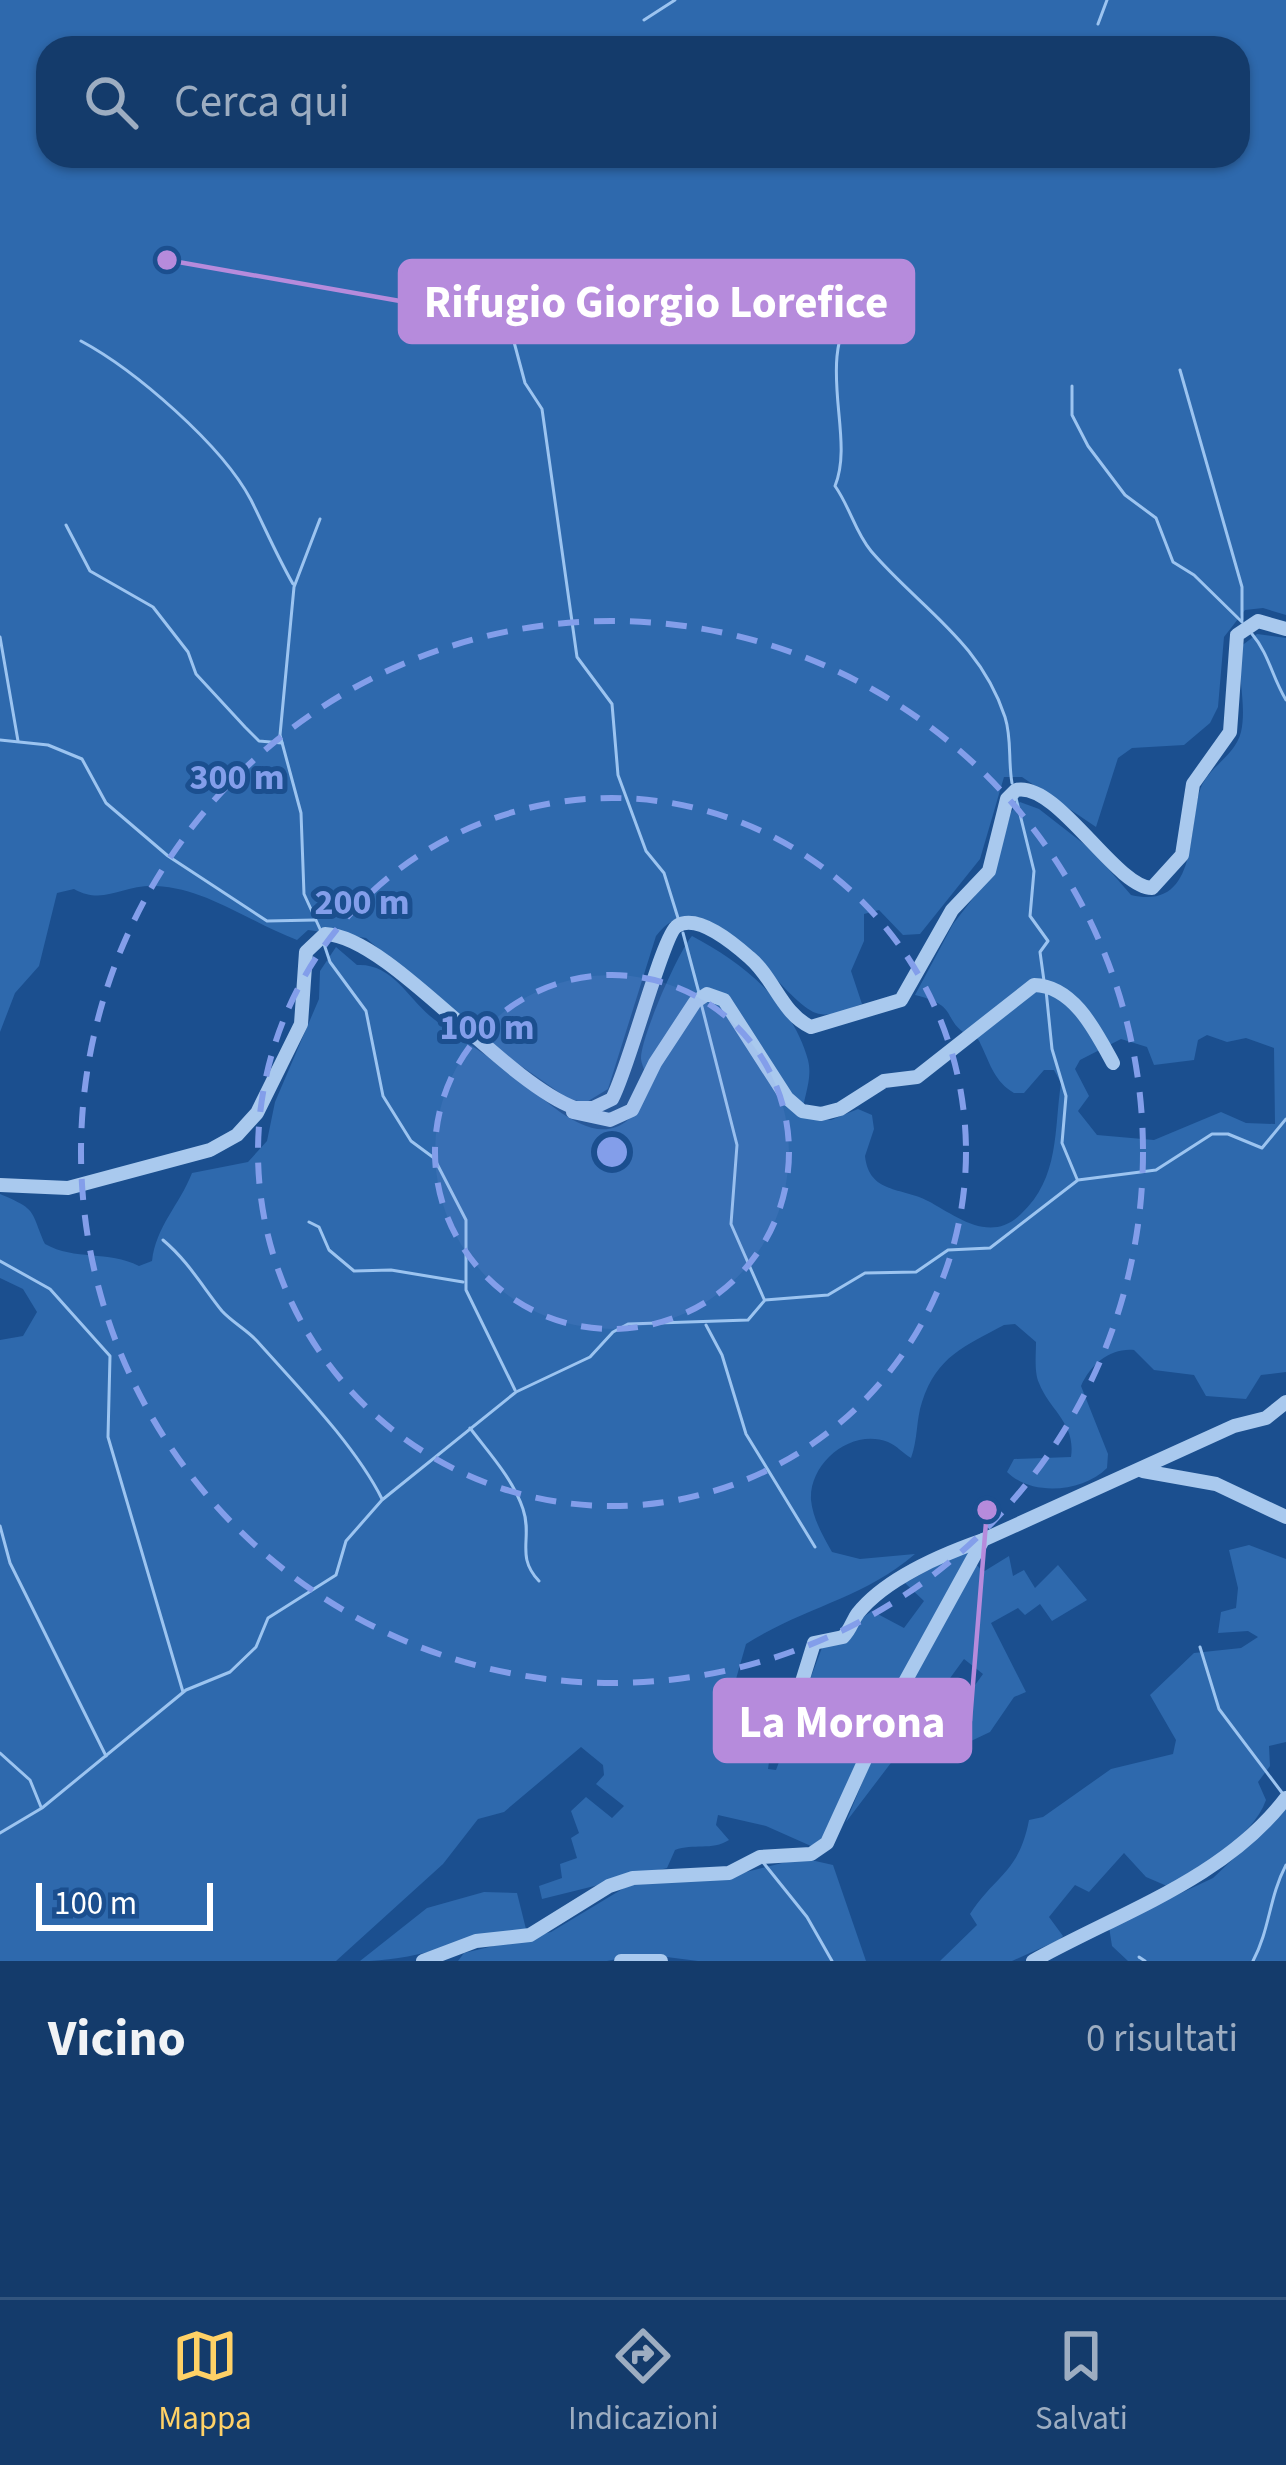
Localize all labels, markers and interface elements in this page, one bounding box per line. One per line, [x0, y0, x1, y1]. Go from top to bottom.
search box [36, 36, 1250, 168]
icon: search [78, 69, 144, 135]
text: Cerca qui [174, 70, 349, 134]
callout: Rifugio Giorgio Lorefice [400, 261, 913, 342]
text: Rifugio Giorgio Lorefice [424, 271, 888, 335]
text: 300 m [189, 752, 285, 803]
text: 200 m [314, 877, 410, 928]
text: 100 m [439, 1002, 535, 1053]
centre of rings [591, 1131, 633, 1173]
callout: La Morona [715, 1680, 970, 1761]
text: La Morona [738, 1691, 946, 1755]
scale bar [36, 1877, 213, 1930]
text: 100 m [54, 1880, 137, 1927]
text: Vicino [48, 2003, 186, 2075]
text: 0 risultati [1086, 2011, 1238, 2067]
tab: Mappa [158, 2323, 252, 2442]
tab: Indicazioni [568, 2323, 719, 2442]
tab: Salvati [1035, 2323, 1128, 2442]

